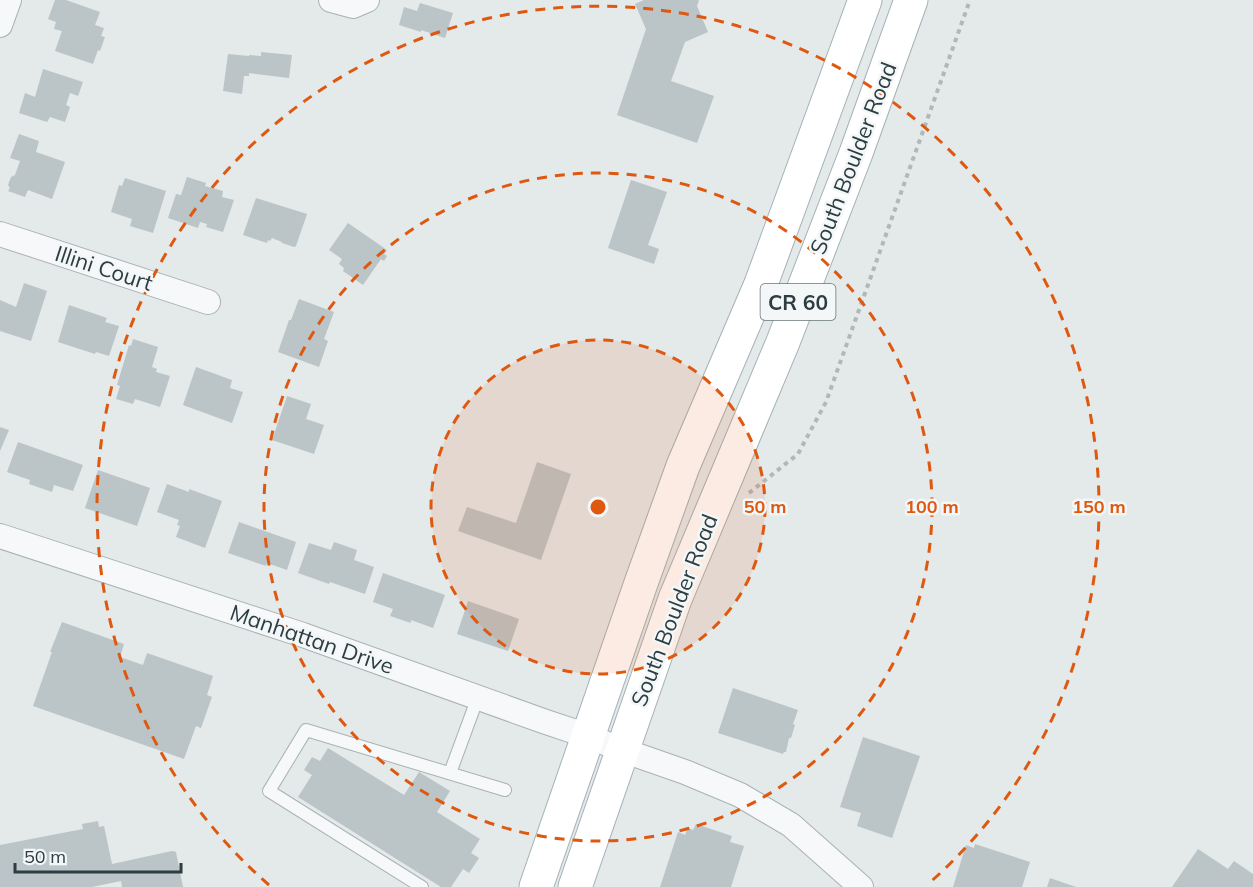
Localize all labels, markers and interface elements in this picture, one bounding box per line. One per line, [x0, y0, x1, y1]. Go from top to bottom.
street label: South Boulder Road [803, 58, 903, 258]
street label: Illini Court [52, 239, 157, 297]
road number: CR 60 [760, 284, 836, 320]
text: 50 m [744, 495, 786, 518]
text: 100 m [905, 495, 959, 518]
text: 150 m [1072, 495, 1126, 518]
centre of rings [588, 497, 608, 517]
street label: South Boulder Road [624, 510, 724, 710]
street label: Manhattan Drive [227, 598, 397, 680]
scale bar [15, 836, 182, 874]
text: 50 m [24, 845, 66, 868]

